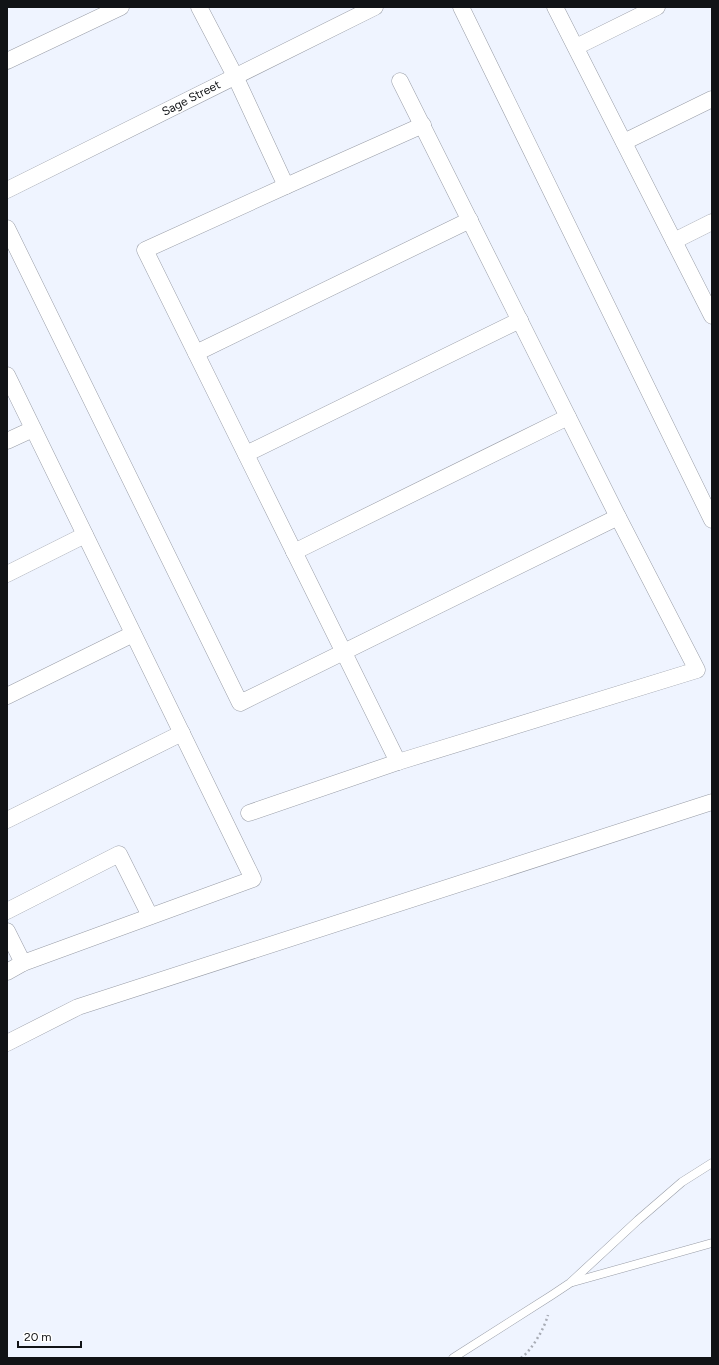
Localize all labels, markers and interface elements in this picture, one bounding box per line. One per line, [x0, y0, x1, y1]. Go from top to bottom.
street label: Sage Street [159, 77, 223, 119]
scale bar [18, 1323, 81, 1349]
text: 20 m [24, 1330, 52, 1344]

